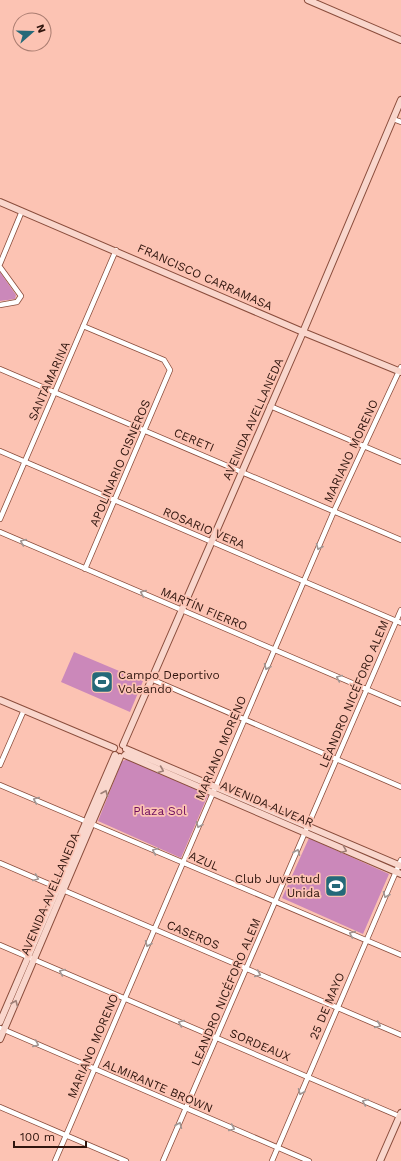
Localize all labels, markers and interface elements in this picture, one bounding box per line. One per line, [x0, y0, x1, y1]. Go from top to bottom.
north arrow [12, 12, 52, 52]
text: N [33, 23, 48, 35]
street label: FRANCISCO CARRAMASA [135, 241, 275, 313]
street label: SANTAMARINA [25, 339, 73, 423]
street label: AVENIDA AVELLANEDA [220, 356, 286, 482]
street label: APOLINARIO CISNEROS [87, 397, 153, 529]
street label: MARIANO MORENO [321, 397, 381, 505]
street label: CERETI [172, 425, 216, 455]
street label: ROSARIO VERA [161, 504, 247, 552]
one-way arrow [20, 539, 28, 547]
one-way arrow [315, 544, 323, 551]
street label: MARTÍN FIERRO [158, 584, 250, 634]
one-way arrow [139, 590, 146, 598]
street label: LEANDRO NICÉFORO ALEM [316, 618, 392, 770]
one-way arrow [264, 662, 272, 670]
place label: Campo Deportivo Voleando [118, 668, 220, 696]
sports icon: Campo Deportivo Voleando [89, 669, 115, 695]
one-way arrow [336, 674, 343, 682]
street label: MARIANO MORENO [193, 694, 249, 802]
one-way arrow [157, 766, 164, 774]
street label: AVENIDA ALVEAR [218, 778, 316, 830]
one-way arrow [100, 790, 108, 798]
one-way arrow [32, 797, 40, 805]
park label: Plaza Sol [133, 804, 187, 818]
one-way arrow [196, 820, 204, 828]
street label: AVENIDA AVELLANEDA [18, 830, 82, 958]
one-way arrow [341, 845, 348, 853]
one-way arrow [152, 848, 160, 856]
street label: AZUL [187, 848, 221, 874]
one-way arrow [292, 848, 300, 856]
place label: Club Juventud Unida [235, 872, 320, 900]
sports icon: Club Juventud Unida [323, 873, 349, 899]
one-way arrow [32, 874, 39, 882]
one-way arrow [382, 892, 390, 899]
street label: LEANDRO NICÉFORO ALEM [188, 916, 264, 1068]
street label: CASEROS [164, 918, 222, 952]
one-way arrow [349, 931, 356, 939]
one-way arrow [145, 940, 153, 948]
one-way arrow [58, 968, 65, 976]
one-way arrow [254, 969, 262, 977]
street label: 25 DE MAYO [307, 970, 347, 1042]
street label: MARIANO MORENO [65, 992, 121, 1100]
one-way arrow [11, 999, 19, 1006]
one-way arrow [178, 1020, 186, 1028]
one-way arrow [373, 1020, 381, 1028]
street label: SORDEAUX [228, 1026, 292, 1064]
one-way arrow [31, 1039, 39, 1047]
street label: ALMIRANTE BROWN [101, 1057, 215, 1115]
one-way arrow [298, 1089, 306, 1096]
one-way arrow [362, 1098, 369, 1106]
one-way arrow [174, 1122, 182, 1130]
scale bar [14, 1123, 86, 1149]
one-way arrow [228, 1123, 236, 1131]
text: 100 m [20, 1130, 55, 1144]

